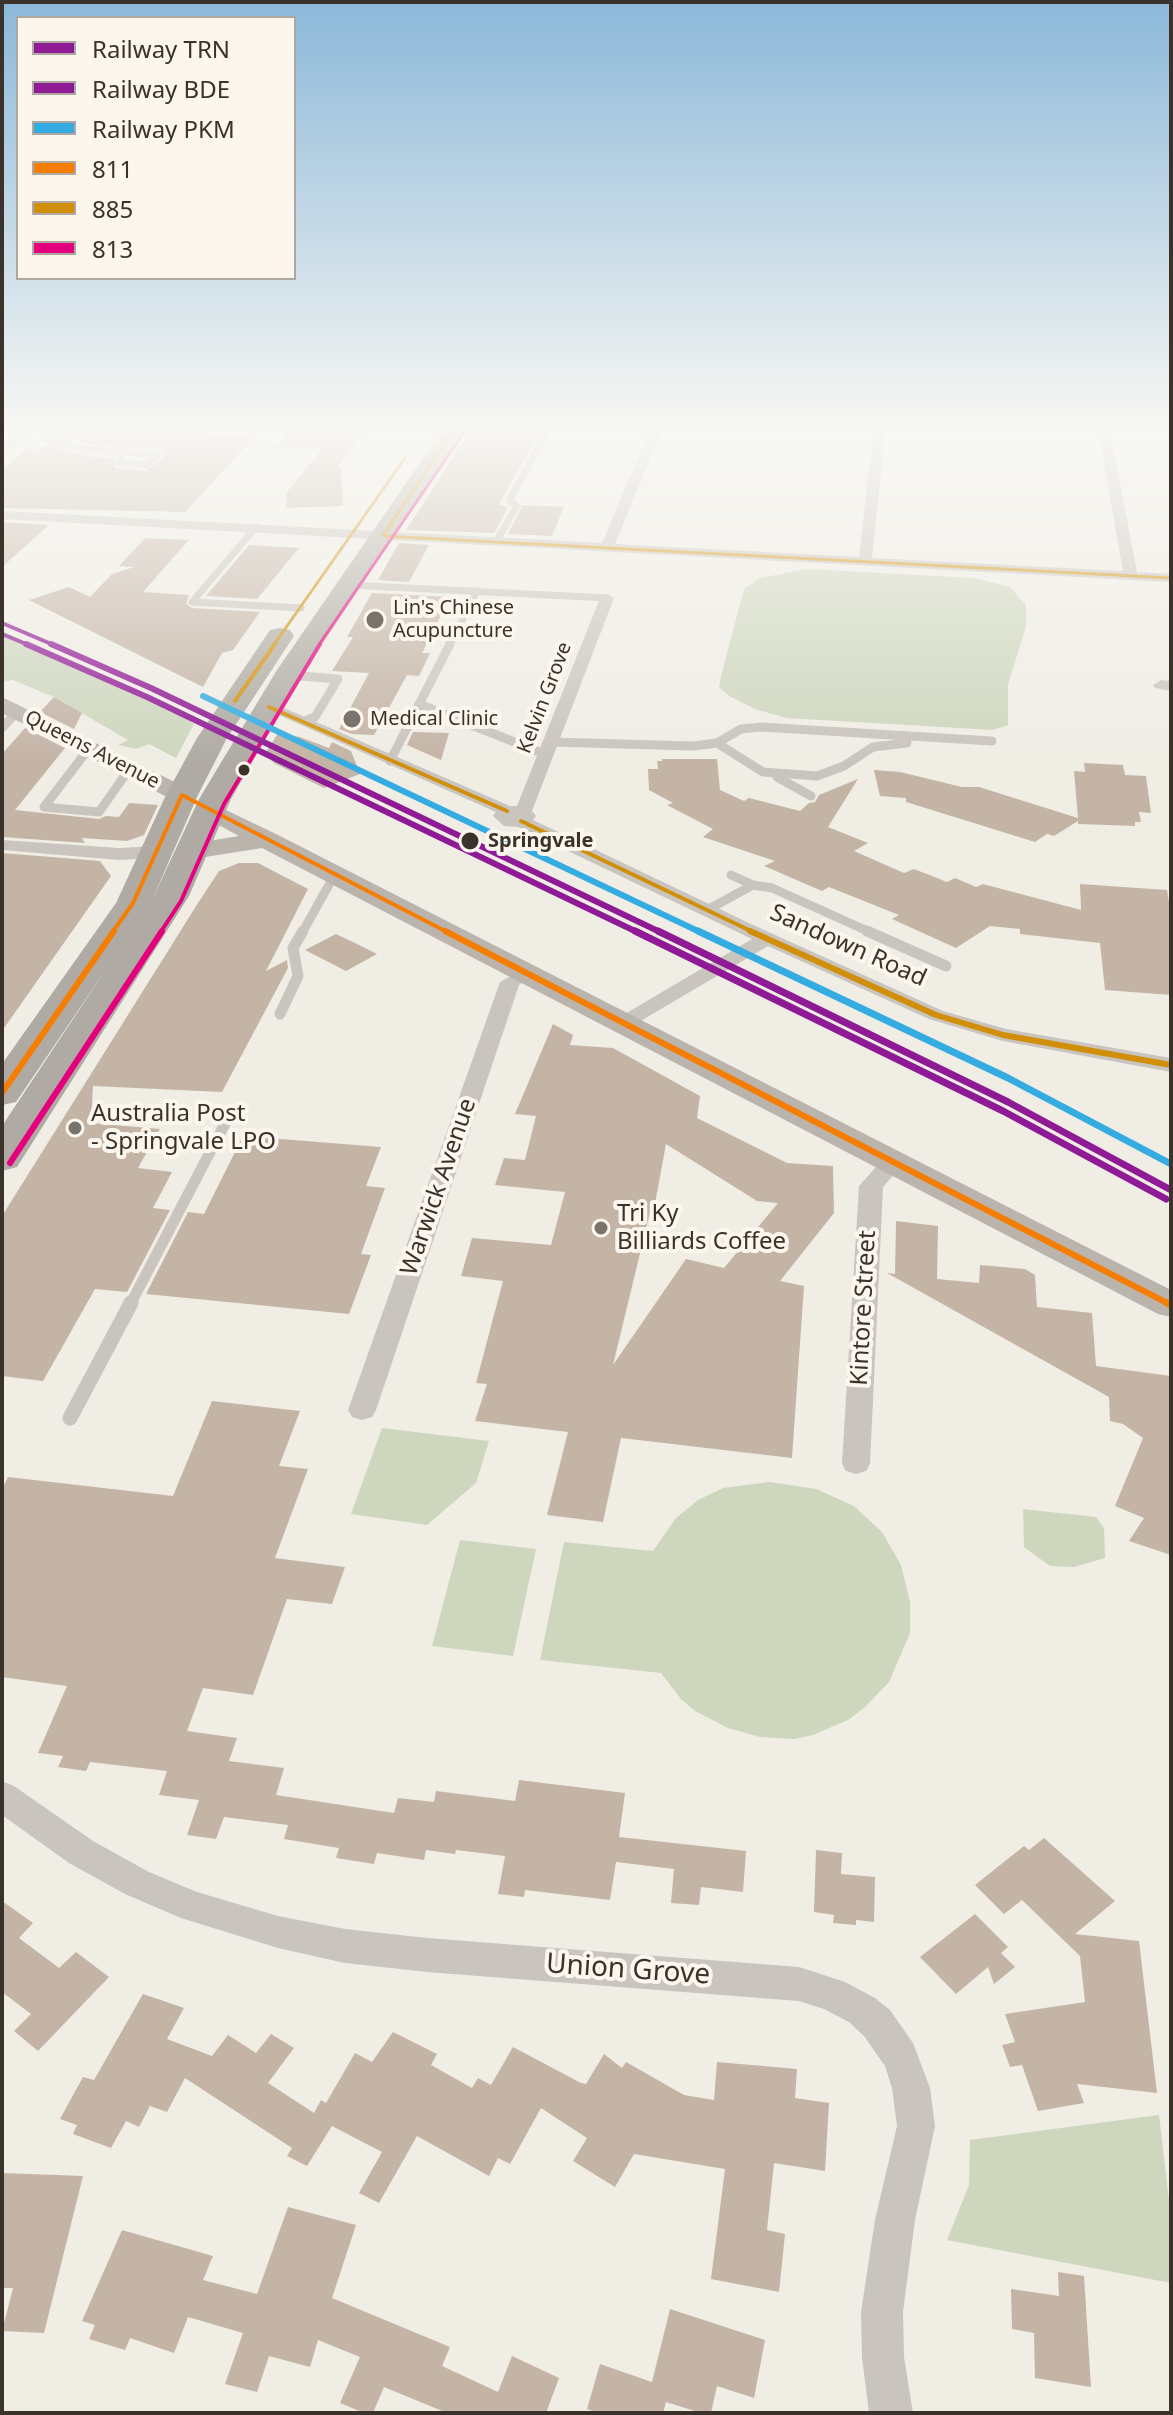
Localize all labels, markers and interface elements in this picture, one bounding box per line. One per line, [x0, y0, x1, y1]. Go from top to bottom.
legend [16, 16, 296, 280]
text: Railway TRN [92, 32, 230, 65]
text: Railway BDE [92, 72, 230, 105]
text: Railway PKM [92, 112, 235, 145]
text: 811 [92, 152, 133, 185]
text: 885 [92, 192, 133, 225]
text: 813 [92, 232, 133, 265]
place label: Lin's Chinese Acupuncture [393, 596, 514, 643]
marker: Lin's Chinese Acupuncture [364, 609, 386, 631]
street label: Kelvin Grove [513, 639, 577, 757]
street label: Queens Avenue [21, 706, 163, 794]
place label: Medical Clinic [370, 707, 498, 731]
marker: Medical Clinic [341, 708, 363, 730]
unlabelled marker [236, 762, 252, 778]
place label: Springvale [488, 829, 594, 853]
marker: Springvale [459, 830, 481, 852]
street label: Sandown Road [765, 899, 931, 993]
street label: Warwick Avenue [395, 1095, 483, 1279]
place label: Australia Post - Springvale LPO [91, 1100, 276, 1156]
marker: Australia Post - Springvale LPO [66, 1119, 84, 1137]
place label: Tri Ky Billiards Coffee [617, 1200, 786, 1256]
marker: Tri Ky Billiards Coffee [592, 1219, 610, 1237]
street label: Kintore Street [846, 1230, 882, 1386]
street label: Union Grove [545, 1948, 711, 1992]

